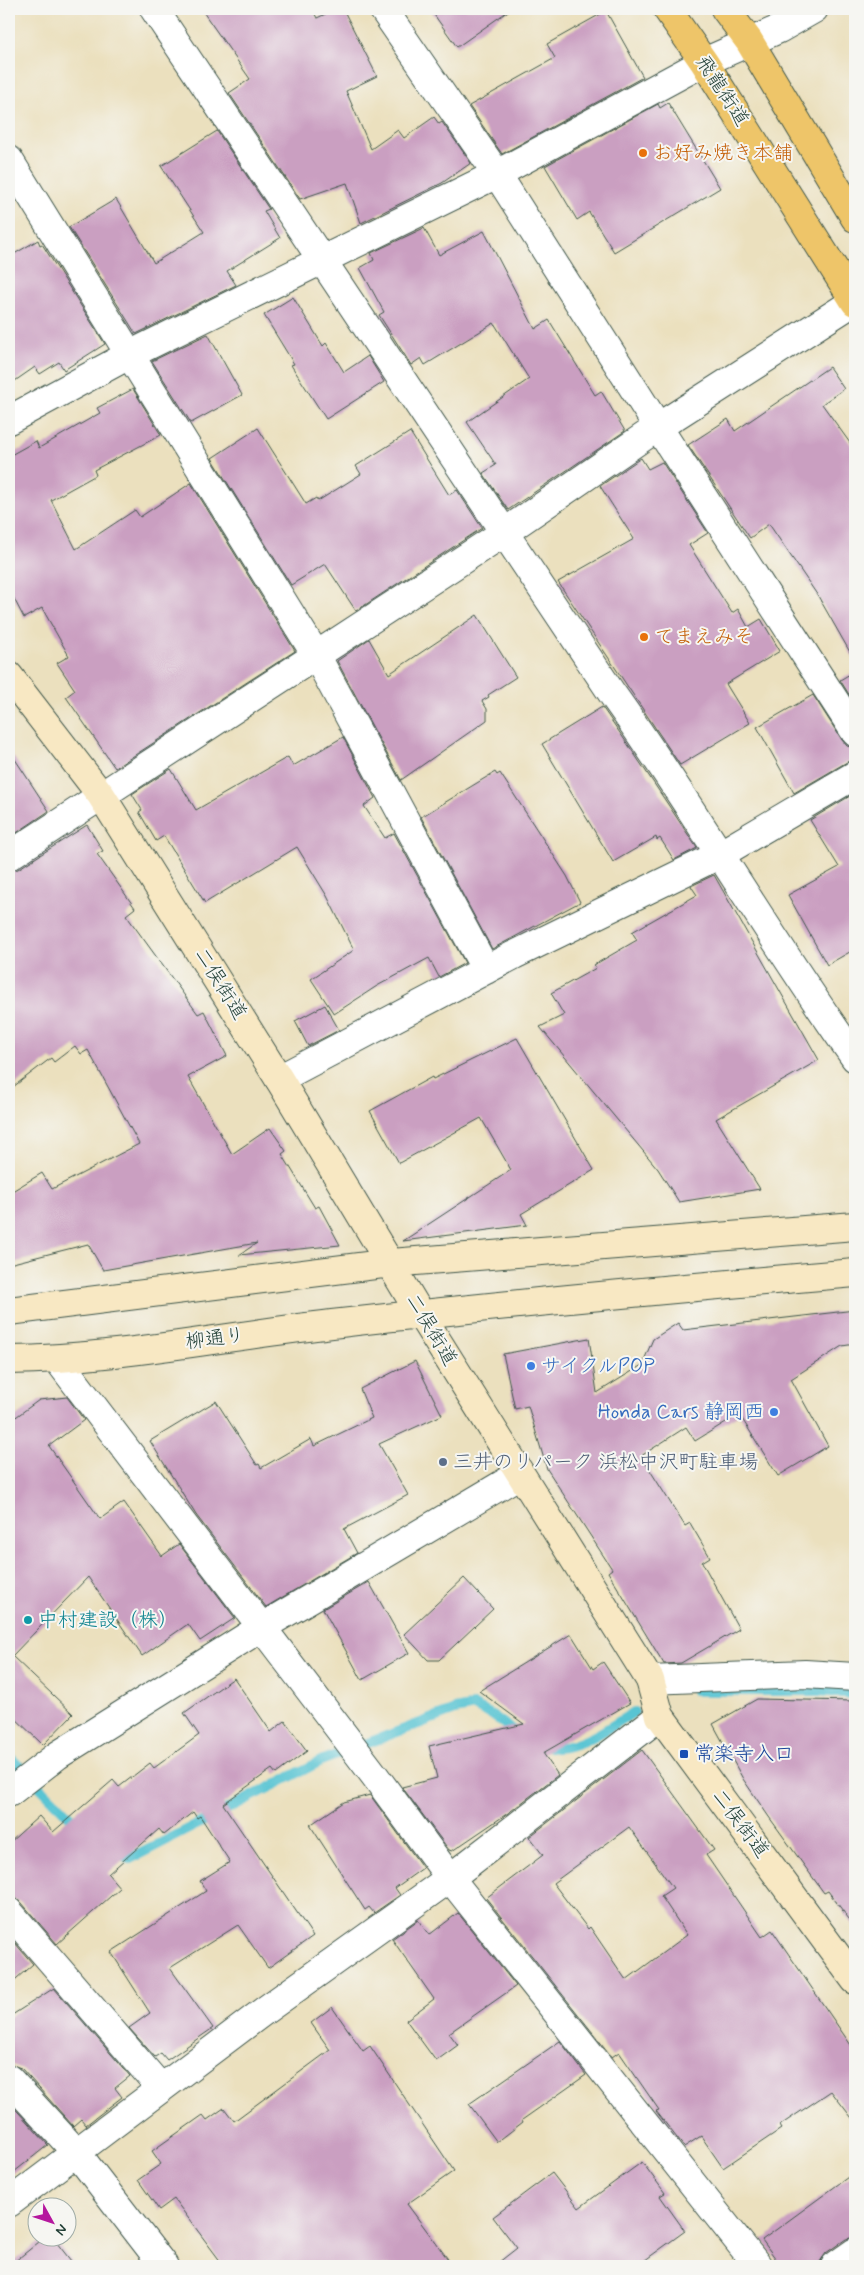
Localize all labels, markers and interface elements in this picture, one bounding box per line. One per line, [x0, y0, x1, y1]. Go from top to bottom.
street label: 飛龍街道 [689, 50, 755, 132]
place label: お好み焼き本舗 [653, 140, 793, 167]
marker: お好み焼き本舗 [637, 147, 649, 159]
place label: てまえみそ [654, 624, 754, 651]
marker: てまえみそ [638, 631, 650, 643]
street label: 二俣街道 [187, 943, 253, 1025]
street label: 二俣街道 [399, 1289, 463, 1371]
street label: 柳通り [184, 1322, 246, 1356]
place label: サイクルPOP [541, 1353, 655, 1380]
marker: サイクルPOP [525, 1360, 537, 1372]
place label: Honda Cars 静岡西 [598, 1399, 764, 1426]
marker: Honda Cars 静岡西 [768, 1406, 780, 1418]
place label: 三井のリパーク 浜松中沢町駐車場 [453, 1449, 758, 1476]
marker: 三井のリパーク 浜松中沢町駐車場 [437, 1456, 449, 1468]
place label: 中村建設（株） [38, 1607, 178, 1634]
marker: 中村建設（株） [22, 1614, 34, 1626]
place label: 常楽寺入口 [694, 1741, 794, 1768]
marker: 常楽寺入口 [678, 1748, 690, 1760]
street label: 二俣街道 [705, 1784, 775, 1864]
north arrow [28, 2198, 78, 2248]
text: N [51, 2220, 71, 2239]

